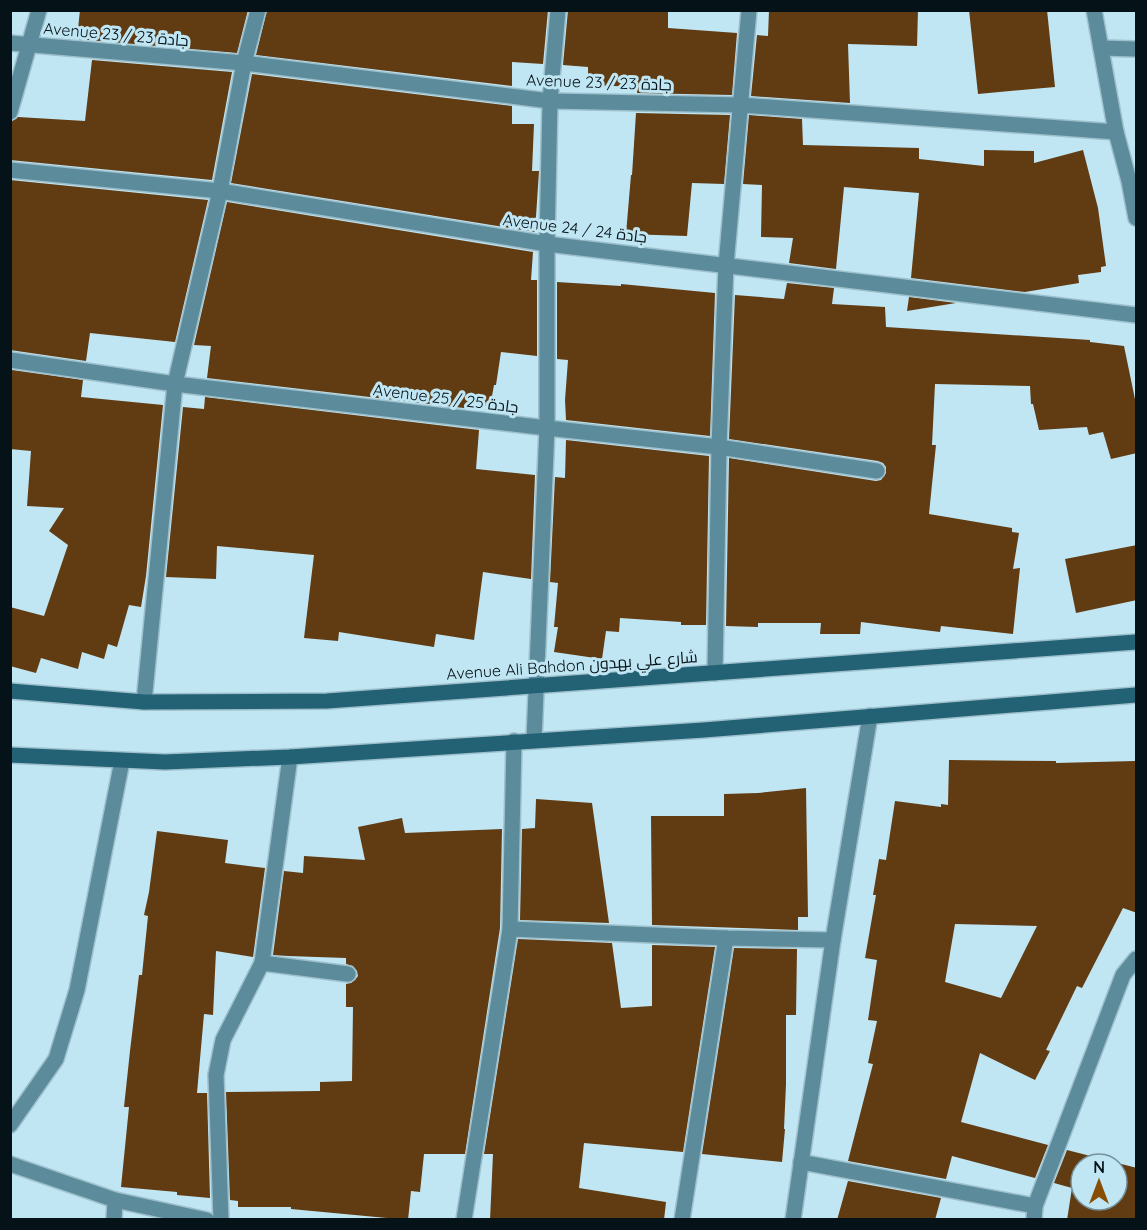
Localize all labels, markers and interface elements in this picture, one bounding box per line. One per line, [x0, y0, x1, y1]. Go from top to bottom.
street label: Avenue 23 / جادة 23 [43, 18, 189, 50]
street label: Avenue 23 / جادة 23 [526, 69, 672, 95]
street label: Avenue 24 / جادة 24 [502, 209, 648, 247]
street label: Avenue 25 / جادة 25 [372, 379, 520, 417]
street label: Avenue Ali Bahdon شارع علي بهدون [446, 646, 699, 688]
north arrow [1069, 1152, 1129, 1212]
text: N [1093, 1157, 1105, 1177]

